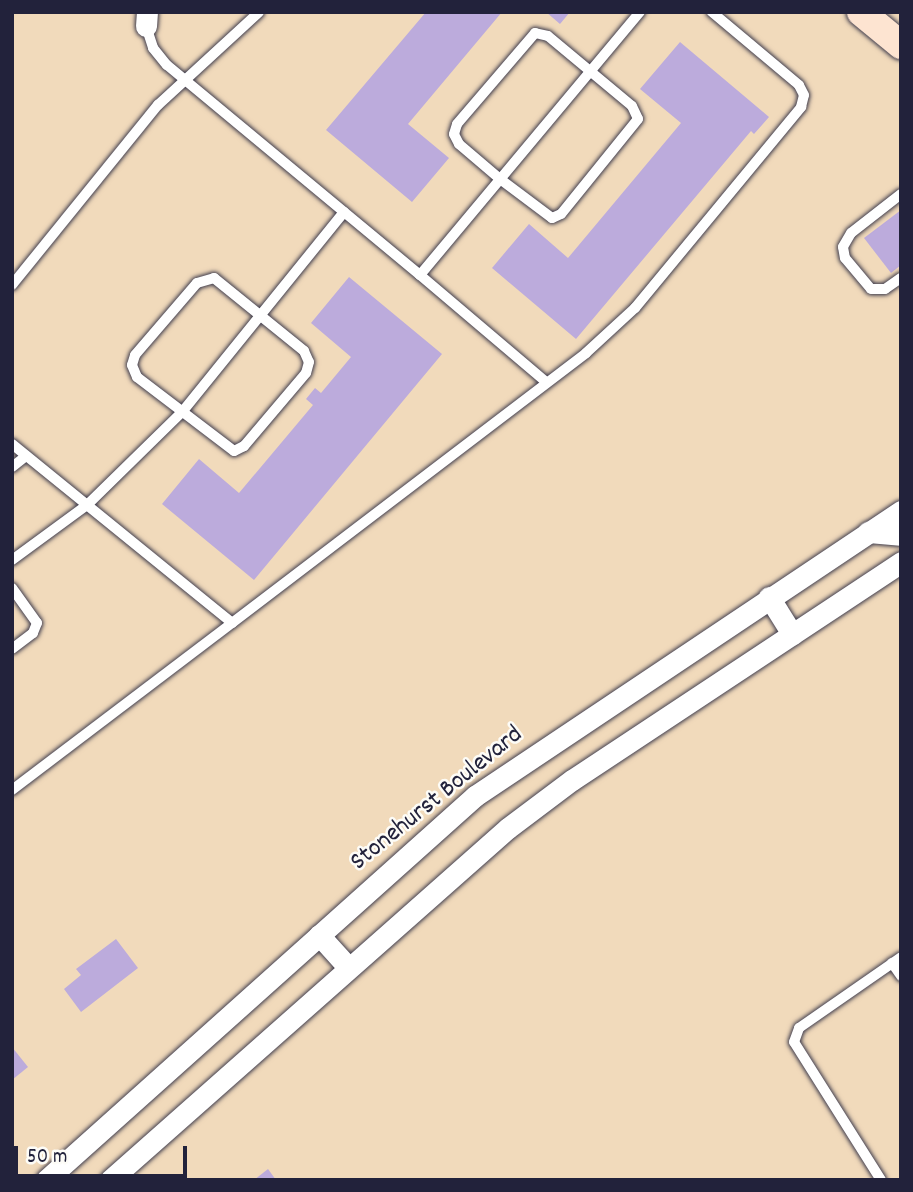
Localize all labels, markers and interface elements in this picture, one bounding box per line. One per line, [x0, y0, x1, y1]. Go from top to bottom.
street label: Stonehurst Boulevard [344, 720, 530, 878]
scale bar [18, 1132, 191, 1176]
text: 50 m [27, 1143, 67, 1173]

